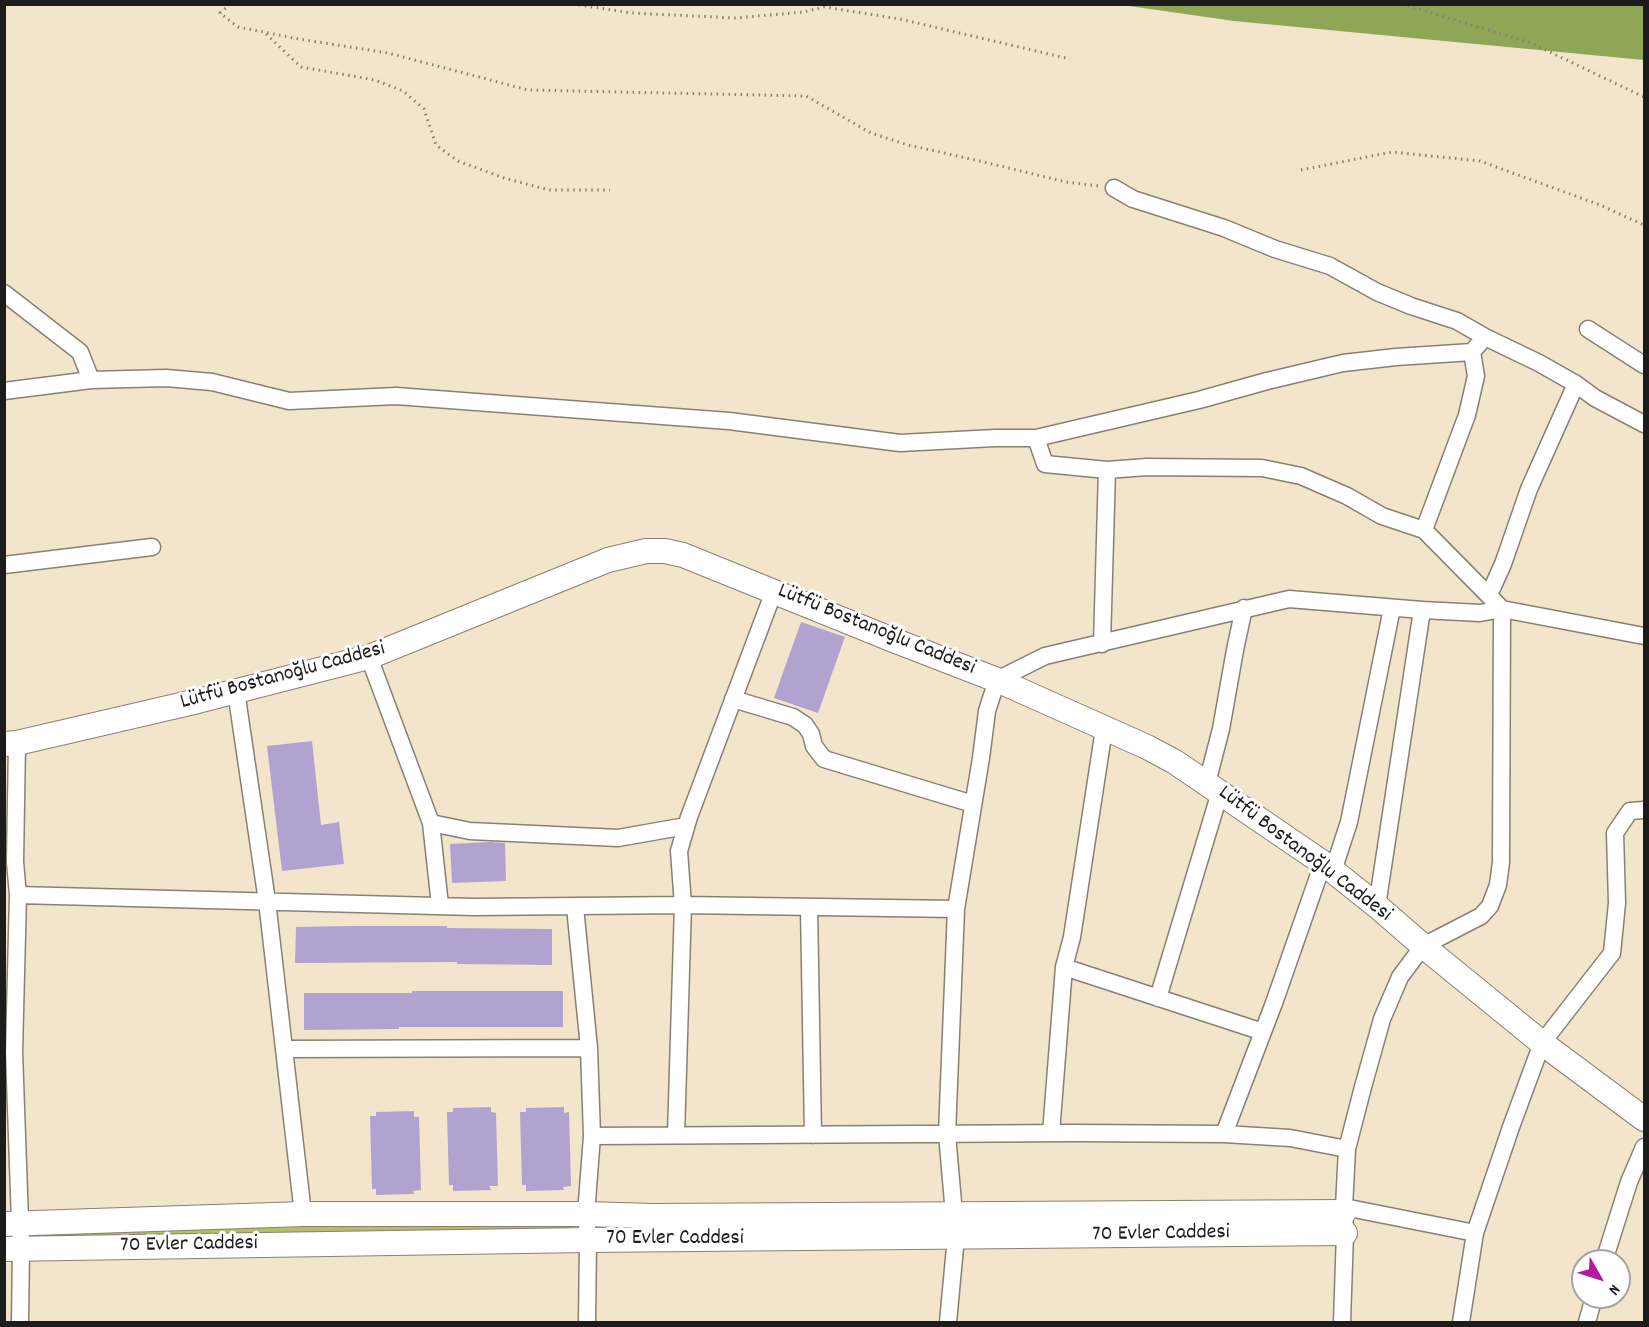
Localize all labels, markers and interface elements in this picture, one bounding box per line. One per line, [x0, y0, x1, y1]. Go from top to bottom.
street label: Lütfü Bostanoğlu Caddesi [773, 579, 979, 683]
street label: Lütfü Bostanoğlu Caddesi [178, 637, 388, 717]
street label: Lütfü Bostanoğlu Caddesi [1212, 781, 1396, 929]
street label: 70 Evler Caddesi [1092, 1221, 1230, 1249]
street label: 70 Evler Caddesi [606, 1227, 744, 1253]
street label: 70 Evler Caddesi [120, 1232, 258, 1260]
north arrow [1571, 1249, 1631, 1309]
text: N [1602, 1279, 1625, 1300]

